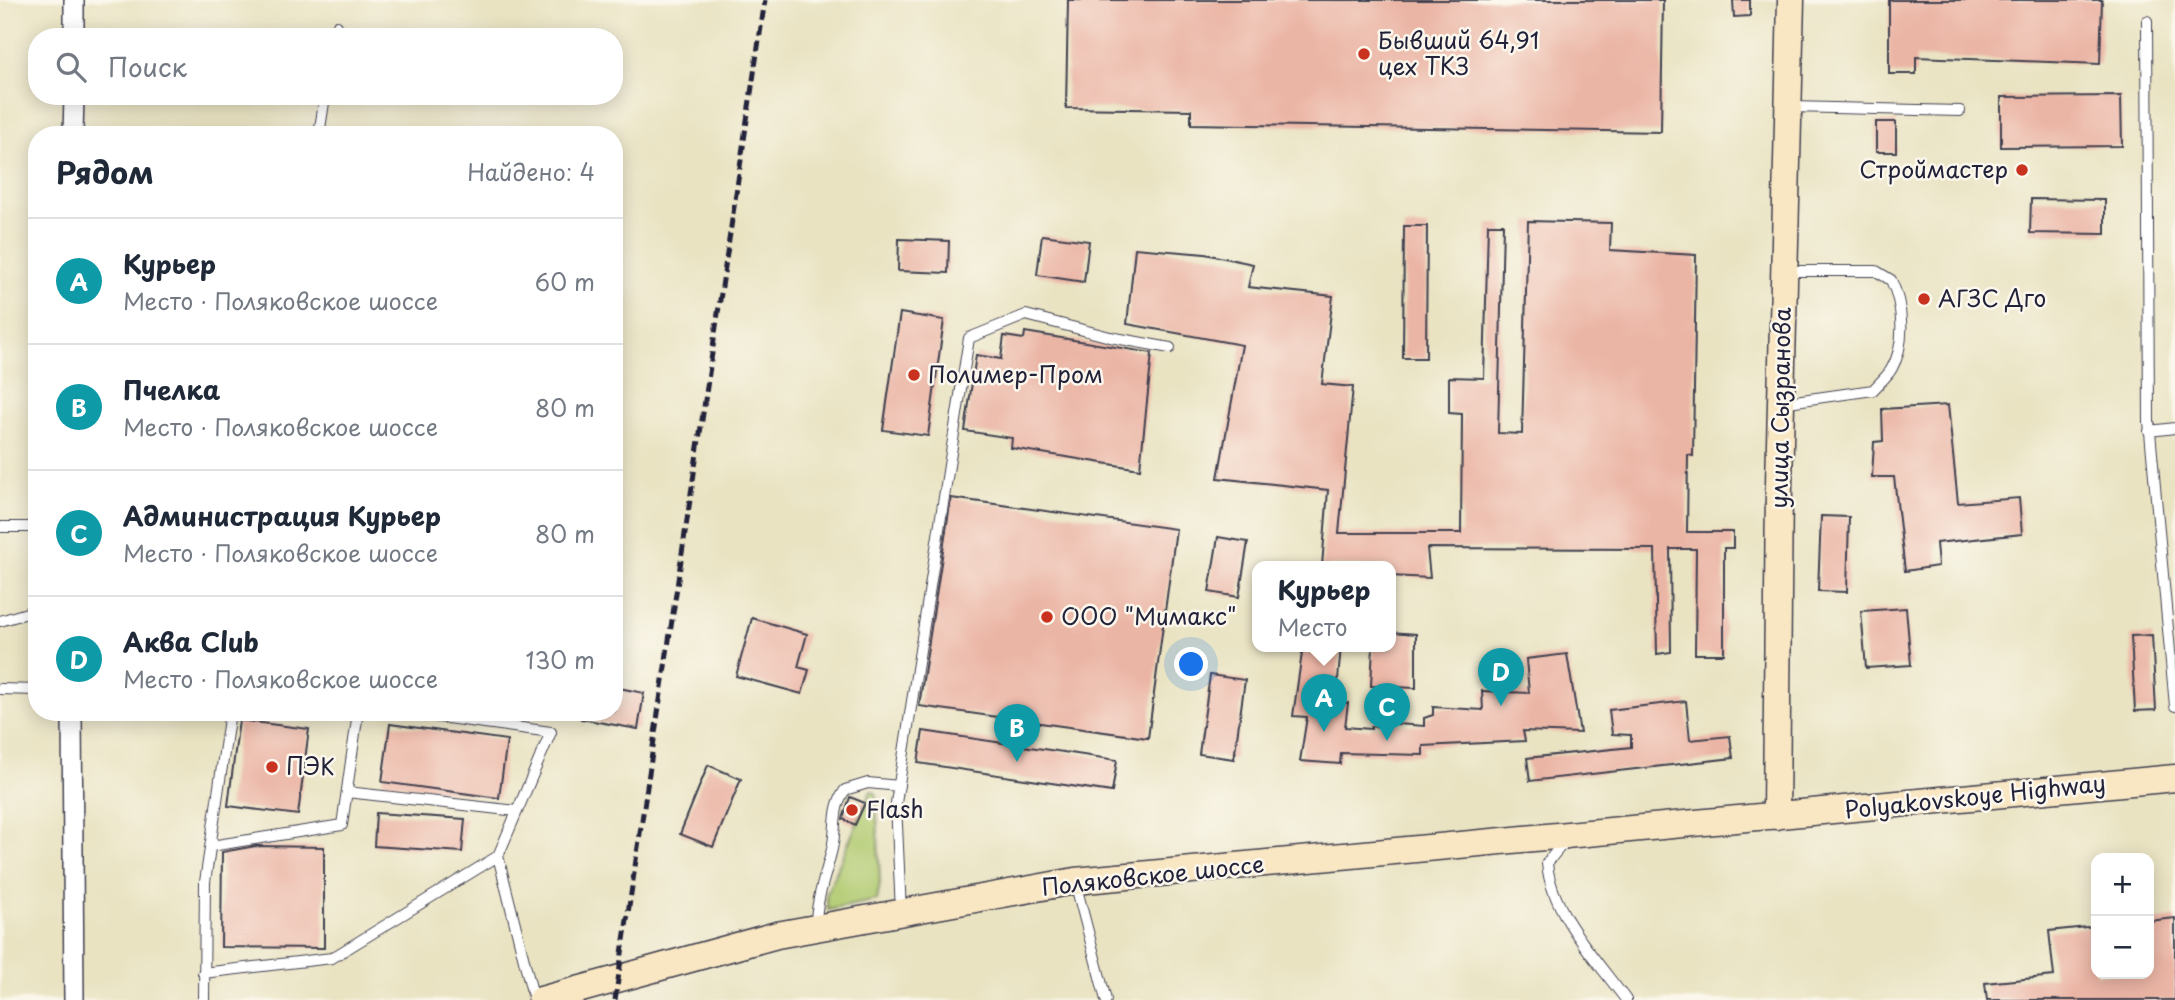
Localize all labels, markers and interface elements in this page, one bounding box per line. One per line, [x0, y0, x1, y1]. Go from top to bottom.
place label: Бывший 64,91 цех ТКЗ [1378, 22, 1539, 83]
search box [28, 28, 623, 105]
marker: Бывший 64,91 цех ТКЗ [1356, 46, 1372, 62]
text: Поиск [108, 47, 187, 86]
icon: search [52, 48, 90, 86]
text: Рядом [56, 149, 154, 194]
place label: Строймастер [1859, 151, 2008, 186]
text: Найдено: 4 [467, 154, 595, 189]
marker: Строймастер [2014, 162, 2030, 178]
text: Курьер [123, 244, 216, 283]
text: A [70, 264, 88, 299]
text: 60 m [535, 264, 595, 299]
place label: АГЗС Дго [1938, 280, 2046, 315]
text: Место · Поляковское шоссе [123, 283, 438, 318]
marker: АГЗС Дго [1916, 291, 1932, 307]
street label: улица Сызранова [1760, 306, 1799, 509]
place label: Полимер-Пром [928, 356, 1103, 391]
marker: Полимер-Пром [906, 367, 922, 383]
text: Пчелка [123, 370, 220, 409]
text: B [71, 390, 87, 425]
text: 80 m [535, 390, 595, 425]
text: Место · Поляковское шоссе [123, 409, 438, 444]
text: Администрация Курьер [123, 496, 441, 535]
text: C [70, 516, 88, 551]
text: 80 m [535, 516, 595, 551]
text: Место · Поляковское шоссе [123, 535, 438, 570]
popup [1252, 561, 1396, 652]
text: Курьер [1277, 570, 1371, 609]
place label: ООО "Мимакс" [1061, 598, 1236, 633]
marker: ООО "Мимакс" [1039, 609, 1055, 625]
text: Место [1277, 609, 1347, 644]
text: Аква Club [123, 622, 259, 661]
text: D [70, 642, 88, 677]
text: 130 m [525, 642, 595, 677]
your location [1174, 647, 1208, 681]
pin: D [1478, 648, 1524, 706]
text: Место · Поляковское шоссе [123, 661, 438, 696]
pin: A [1301, 674, 1347, 732]
pin: C [1364, 683, 1410, 741]
pin: B [994, 704, 1040, 762]
place label: ПЭК [286, 748, 335, 783]
marker: ПЭК [264, 759, 280, 775]
street label: Polyakovskoye Highway [1843, 764, 2107, 827]
place label: Flash [866, 791, 924, 826]
marker: Flash [844, 802, 860, 818]
street label: Поляковское шоссе [1040, 845, 1266, 904]
map controls [2091, 853, 2154, 979]
button: + [2091, 853, 2154, 916]
button: − [2091, 916, 2154, 979]

